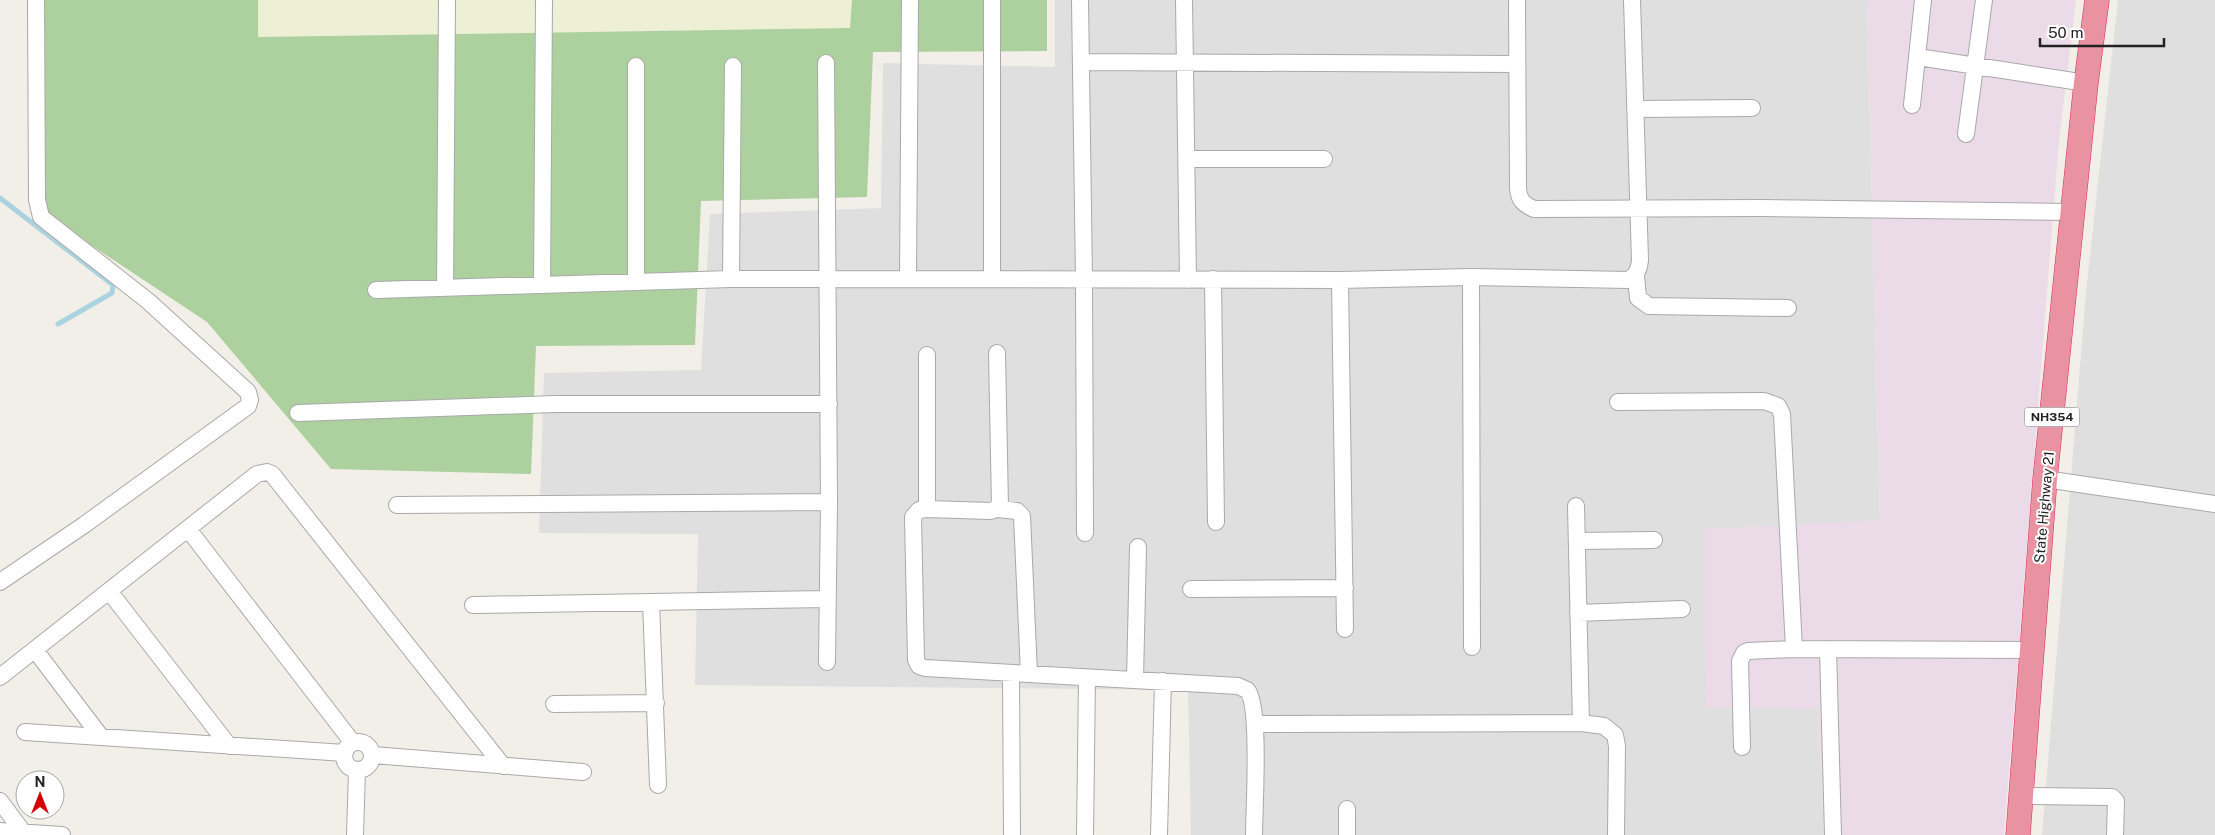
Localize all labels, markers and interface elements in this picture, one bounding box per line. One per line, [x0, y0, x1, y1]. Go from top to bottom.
scale bar [2040, 15, 2164, 47]
text: 50 m [2048, 24, 2083, 41]
road number: NH354 [2024, 408, 2080, 427]
street label: State Highway 21 [2031, 450, 2057, 564]
north arrow [15, 770, 65, 820]
text: N [35, 774, 45, 790]

